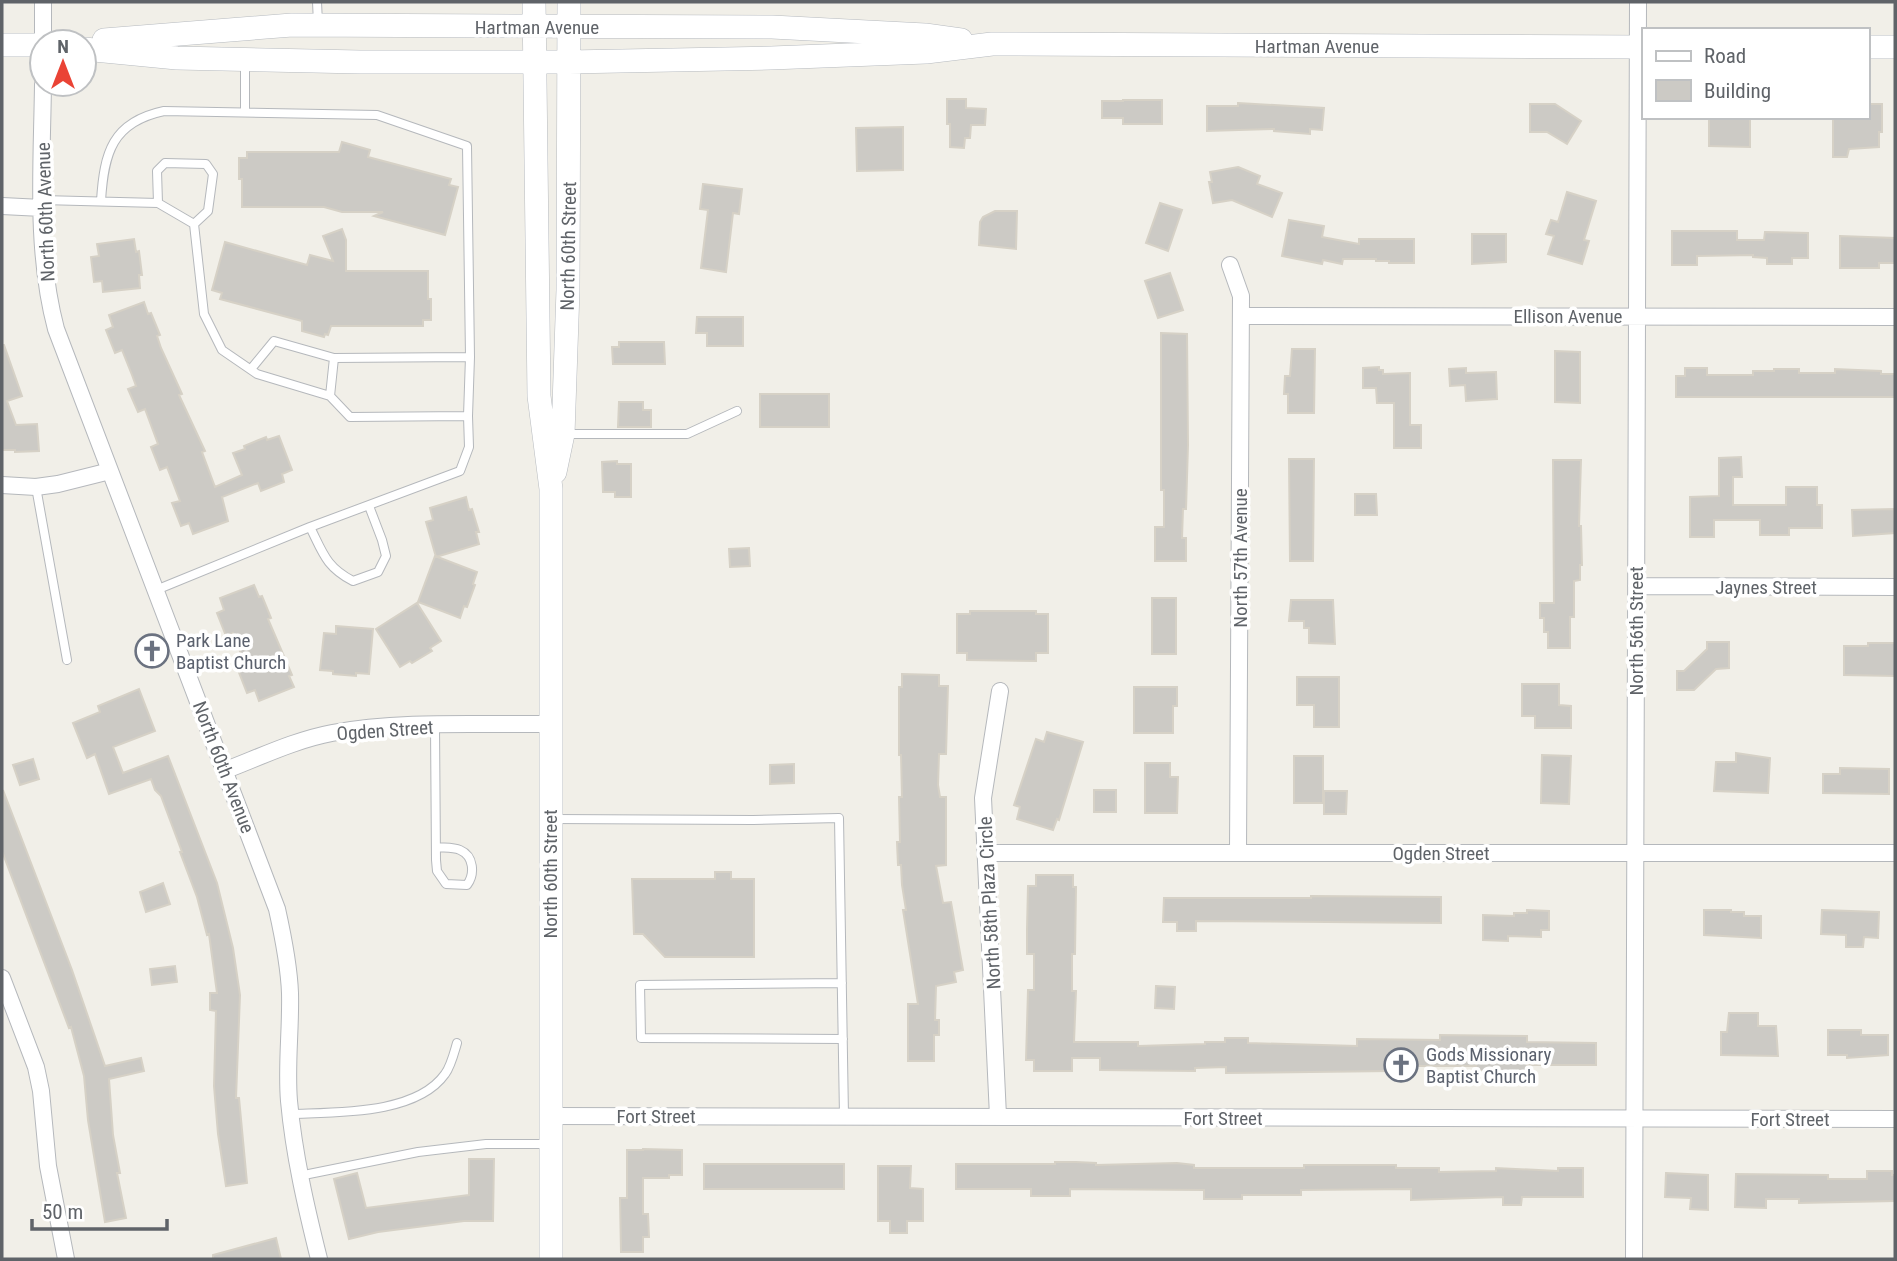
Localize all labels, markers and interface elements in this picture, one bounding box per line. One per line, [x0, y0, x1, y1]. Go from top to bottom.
street label: Hartman Avenue [475, 16, 599, 39]
north arrow [28, 28, 98, 98]
legend [1642, 28, 1869, 119]
text: N [57, 35, 69, 58]
street label: Hartman Avenue [1255, 35, 1379, 58]
text: Road [1704, 44, 1746, 68]
text: Building [1704, 79, 1771, 103]
street label: North 60th Avenue [32, 142, 59, 282]
street label: North 60th Street [556, 181, 581, 311]
street label: Ellison Avenue [1514, 305, 1623, 328]
street label: North 57th Avenue [1229, 488, 1252, 628]
street label: North 56th Street [1625, 566, 1648, 696]
street label: Jaynes Street [1715, 576, 1817, 599]
place label: Park Lane Baptist Church [176, 629, 286, 674]
church icon: Park Lane Baptist Church [133, 632, 171, 670]
street label: North 60th Avenue [188, 698, 259, 836]
street label: Ogden Street [336, 716, 434, 745]
street label: North 60th Street [539, 809, 562, 939]
street label: North 58th Plaza Circle [973, 816, 1006, 990]
street label: Ogden Street [1392, 842, 1490, 865]
place label: Gods Missionary Baptist Church [1426, 1043, 1551, 1088]
church icon: Gods Missionary Baptist Church [1382, 1046, 1420, 1084]
street label: Fort Street [616, 1105, 696, 1128]
street label: Fort Street [1183, 1107, 1263, 1130]
street label: Fort Street [1750, 1108, 1830, 1131]
scale bar [32, 1188, 166, 1232]
text: 50 m [42, 1200, 83, 1224]

